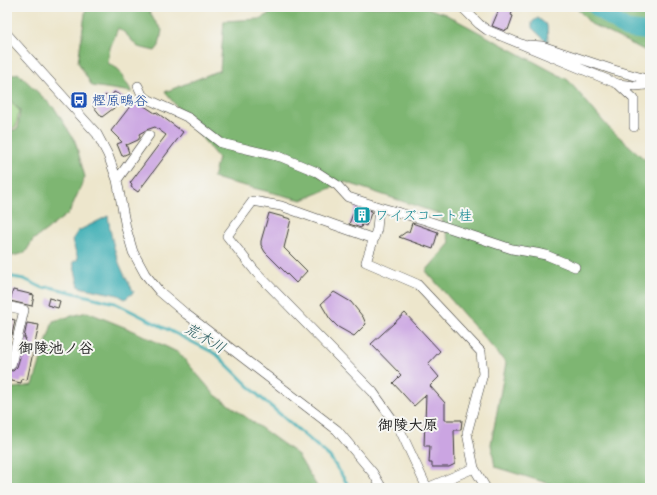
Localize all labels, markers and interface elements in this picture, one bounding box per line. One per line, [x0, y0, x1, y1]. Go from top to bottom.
bus stop icon: 樫原鴫谷 [69, 90, 89, 110]
place label: 樫原鴫谷 [92, 92, 148, 112]
building icon: ワイズコート桂 [352, 205, 372, 225]
place label: ワイズコート桂 [375, 207, 472, 227]
water label: 荒木川 [179, 319, 229, 361]
district label: 御陵池ノ谷 [18, 339, 94, 361]
district label: 御陵大原 [378, 416, 438, 438]

